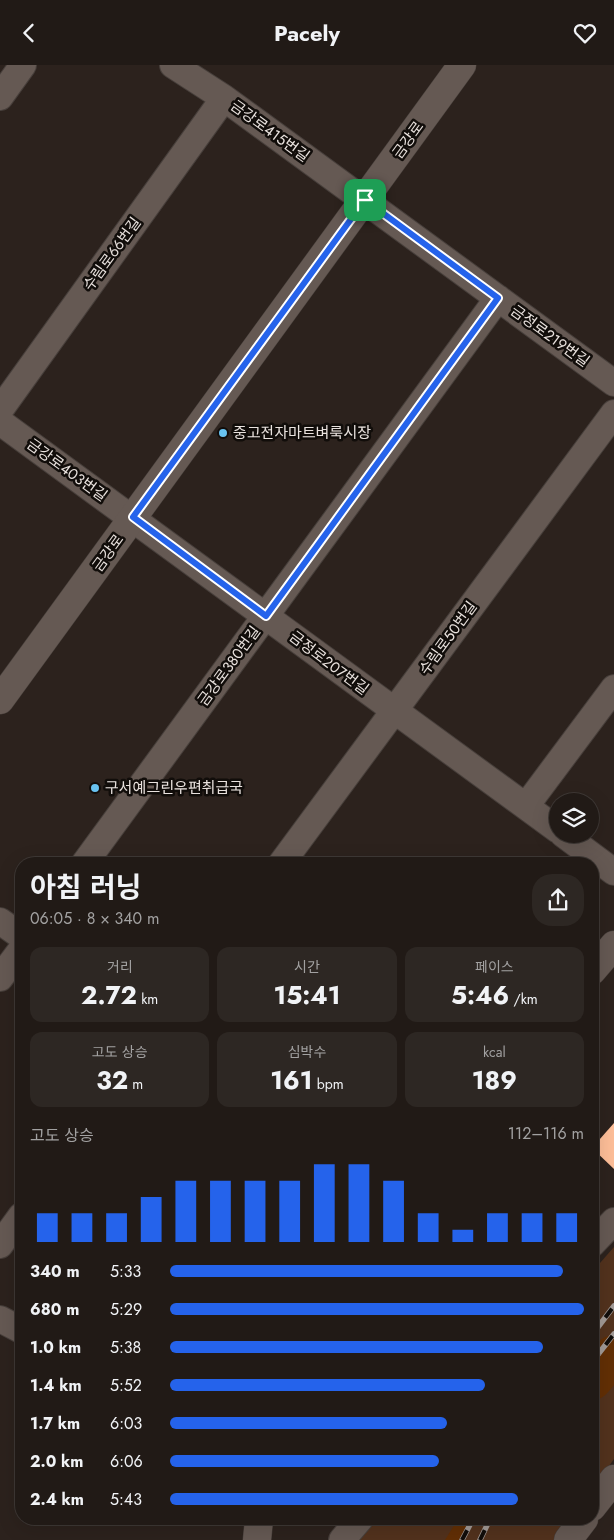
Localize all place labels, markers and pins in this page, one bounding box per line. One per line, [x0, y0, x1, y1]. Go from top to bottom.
pin [344, 179, 386, 221]
place label: 중고전자마트벼룩시장 [233, 422, 371, 444]
marker: 중고전자마트벼룩시장 [217, 427, 229, 439]
place label: 구서예그린우편취급국 [105, 777, 243, 799]
marker: 구서예그린우편취급국 [89, 782, 101, 794]

